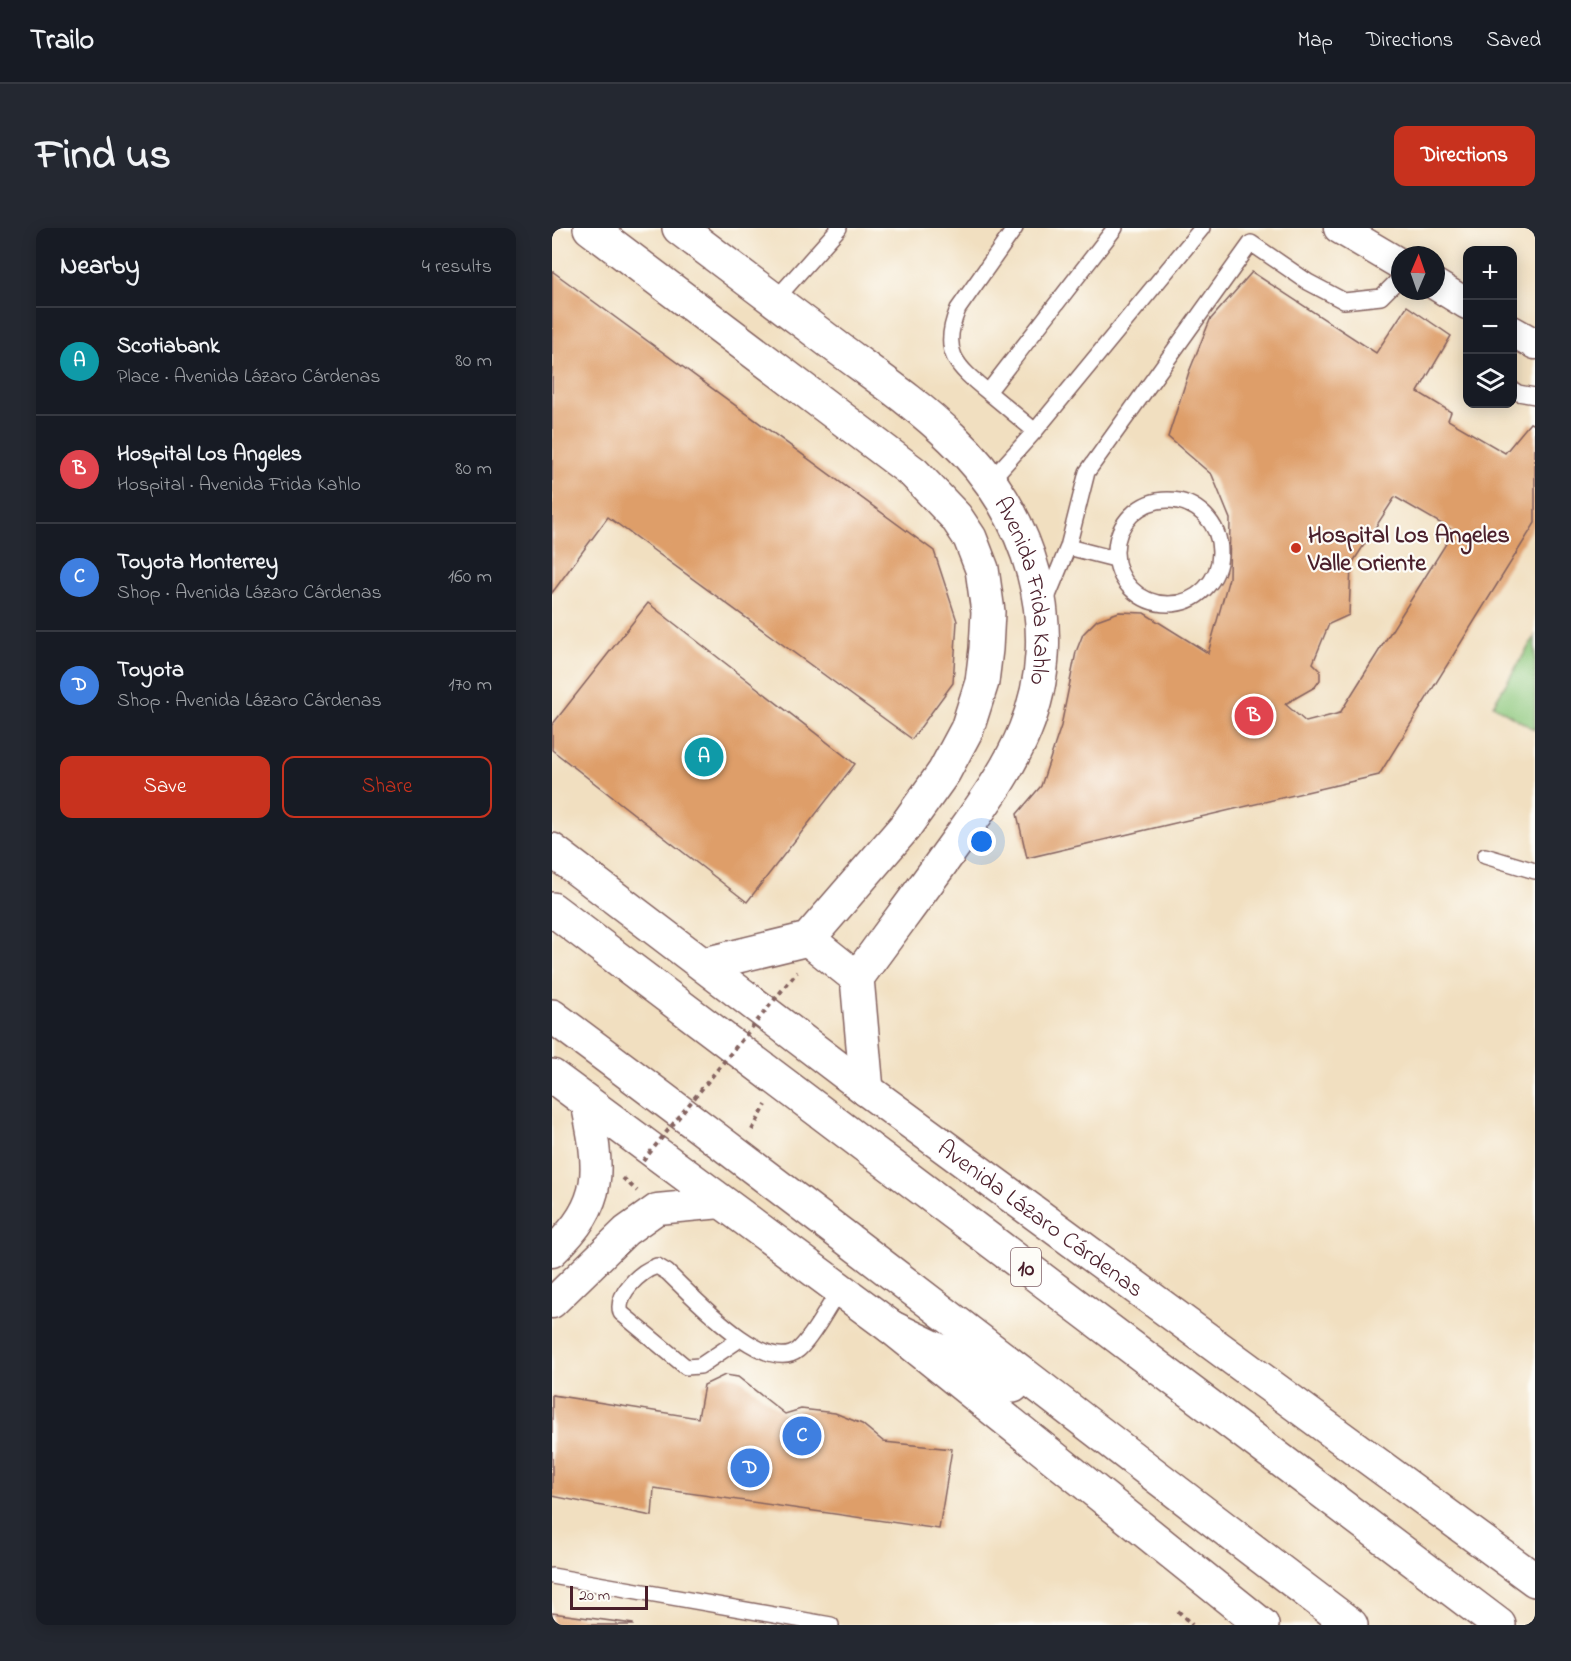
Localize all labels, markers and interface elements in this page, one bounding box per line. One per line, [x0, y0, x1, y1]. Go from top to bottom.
text: Trailo [30, 21, 94, 62]
text: Map [1297, 26, 1333, 56]
text: Directions [1366, 26, 1453, 56]
text: Saved [1486, 26, 1541, 56]
text: Find us [36, 126, 171, 187]
button: Directions [1394, 126, 1535, 186]
north arrow [1391, 246, 1445, 300]
map controls [1463, 246, 1517, 408]
button: + [1463, 246, 1517, 300]
text: Nearby [60, 248, 139, 286]
text: 4 results [422, 253, 492, 282]
button: − [1463, 300, 1517, 354]
text: Scotiabank [117, 331, 220, 363]
text: A [73, 347, 86, 376]
text: 80 m [455, 347, 492, 376]
button: layers [1463, 354, 1517, 408]
text: Place · Avenida Lázaro Cárdenas [117, 363, 380, 392]
text: Hospital Los Angeles [117, 439, 302, 471]
text: B [73, 455, 86, 484]
text: 80 m [455, 455, 492, 484]
text: Hospital · Avenida Frida Kahlo [117, 471, 361, 500]
street label: Avenida Frida Kahlo [984, 491, 1058, 687]
place label: Hospital Los Angeles Valle Oriente [1307, 519, 1510, 582]
marker: Hospital Los Angeles Valle Oriente [1289, 541, 1303, 555]
text: Toyota Monterrey [117, 547, 278, 579]
text: C [74, 563, 85, 592]
text: 160 m [448, 563, 492, 592]
text: Shop · Avenida Lázaro Cárdenas [117, 579, 382, 608]
text: Toyota [117, 655, 184, 687]
text: D [72, 671, 87, 700]
text: 170 m [448, 671, 492, 700]
text: Shop · Avenida Lázaro Cárdenas [117, 687, 382, 716]
pin: B [1234, 694, 1274, 738]
pin: A [684, 734, 724, 780]
button: Save [60, 756, 270, 818]
button: Share [282, 756, 492, 818]
your location [967, 827, 996, 856]
street label: Avenida Lázaro Cárdenas [929, 1132, 1150, 1307]
road number: 10 [1011, 1248, 1041, 1286]
pin: C [782, 1414, 822, 1458]
pin: D [730, 1446, 770, 1490]
scale bar [570, 1583, 648, 1610]
text: 20 m [579, 1584, 610, 1608]

